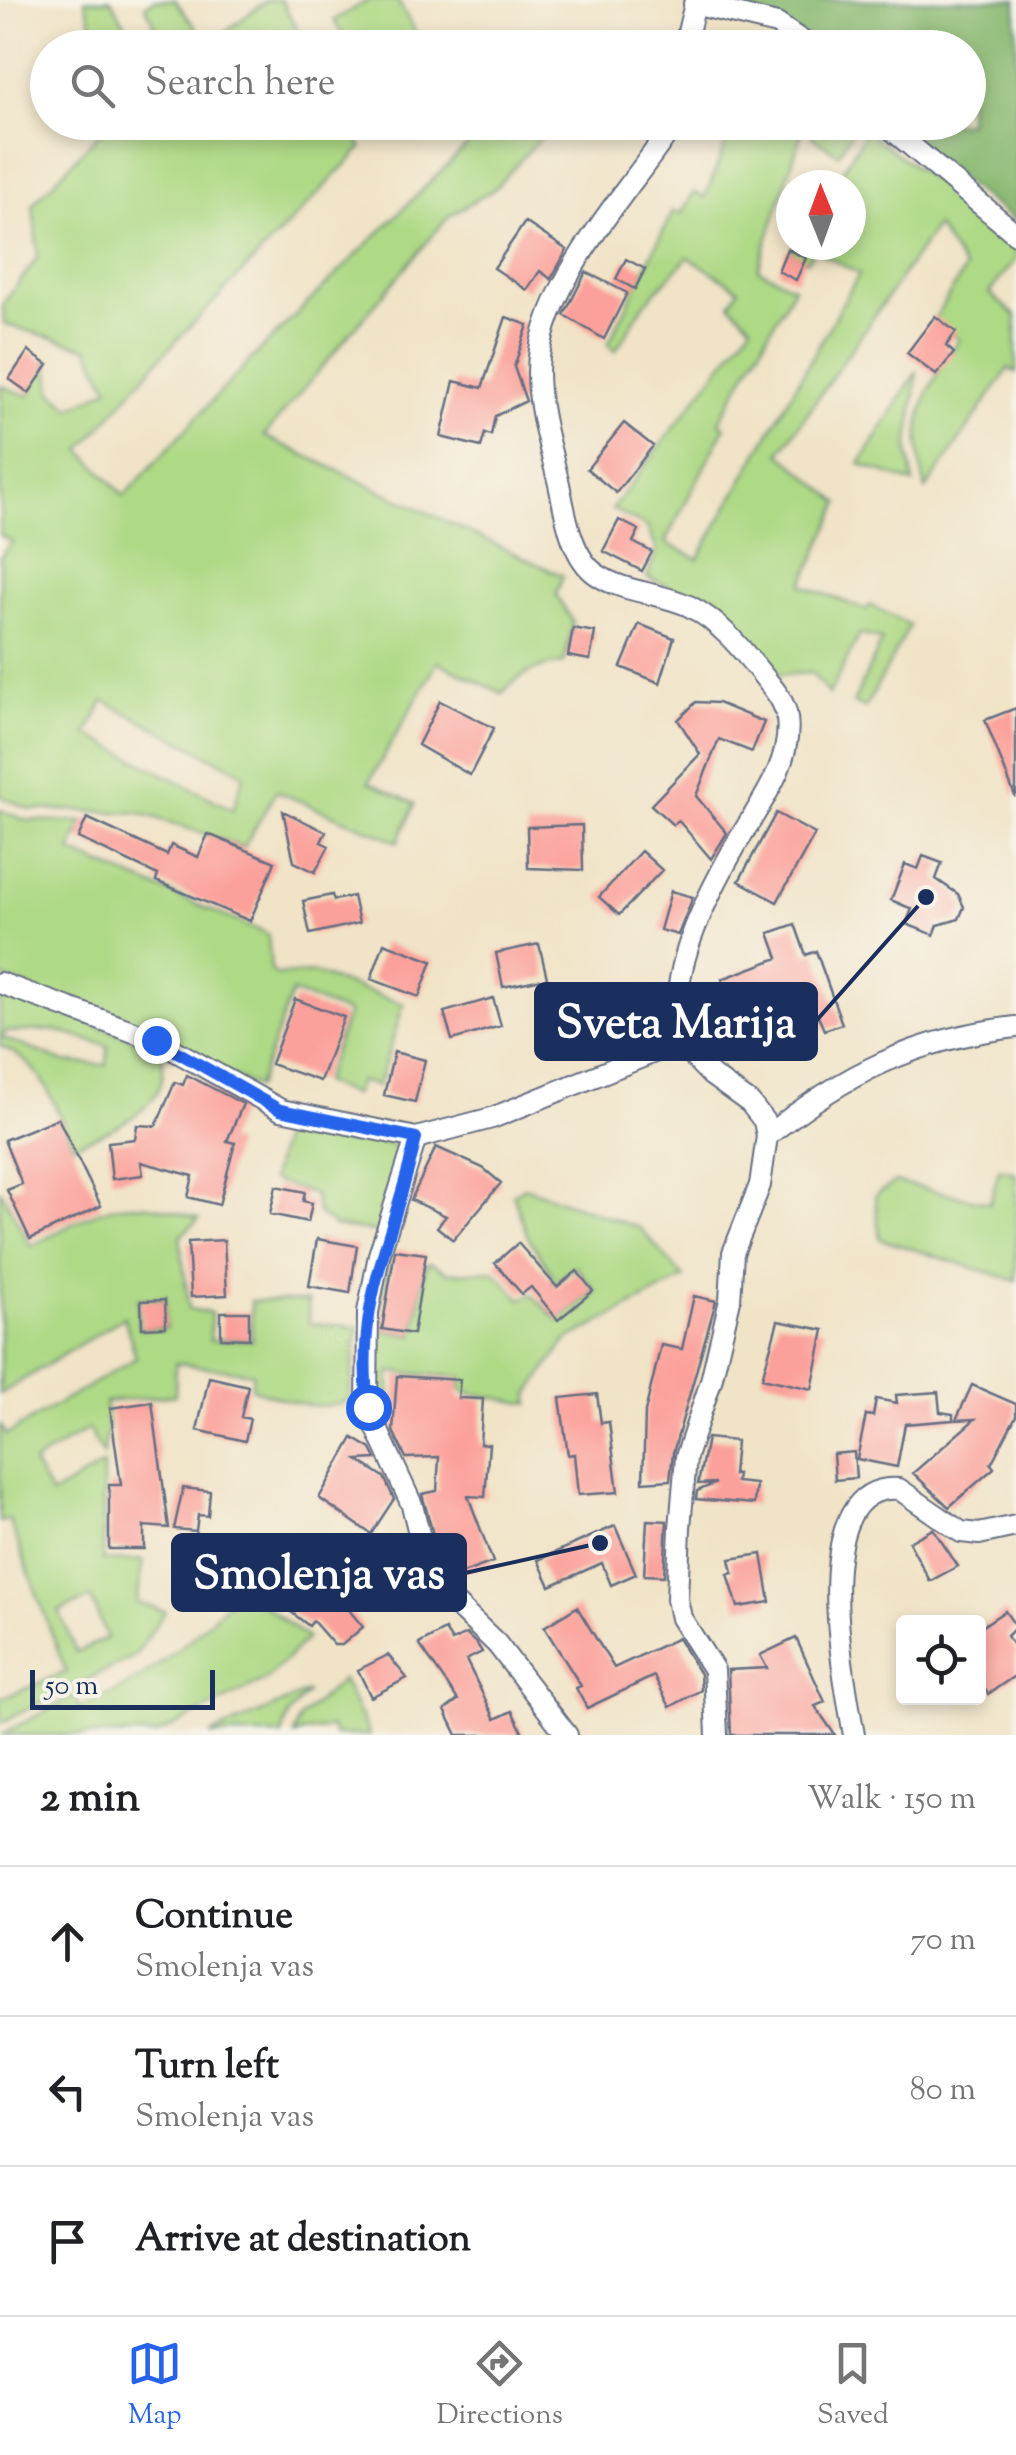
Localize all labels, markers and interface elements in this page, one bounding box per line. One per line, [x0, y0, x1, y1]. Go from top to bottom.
search box [30, 30, 986, 140]
icon: search [65, 58, 120, 113]
text: Search here [145, 58, 336, 112]
north arrow [776, 170, 866, 260]
callout: Sveta Marija [536, 984, 816, 1059]
text: Sveta Marija [556, 994, 796, 1059]
route end [134, 1018, 180, 1064]
route start [346, 1385, 392, 1431]
callout: Smolenja vas [173, 1535, 465, 1610]
text: Smolenja vas [193, 1545, 445, 1610]
map controls [896, 1615, 986, 1705]
button: locate [896, 1615, 986, 1705]
scale bar [30, 1665, 215, 1710]
text: 50 m [45, 1667, 99, 1707]
text: 2 min [40, 1770, 140, 1830]
text: Walk · 150 m [807, 1777, 976, 1823]
text: Continue [135, 1891, 293, 1945]
icon: ahead [40, 1914, 95, 1969]
text: 70 m [910, 1918, 976, 1964]
text: Smolenja vas [135, 1945, 314, 1991]
text: Turn left [135, 2041, 279, 2095]
icon: left [40, 2064, 95, 2119]
text: 80 m [910, 2068, 976, 2114]
text: Smolenja vas [135, 2095, 314, 2141]
icon: arrive [40, 2214, 95, 2269]
text: Arrive at destination [135, 2214, 471, 2268]
tab: Map [127, 2336, 182, 2436]
tab: Directions [436, 2336, 563, 2436]
tab: Saved [817, 2336, 889, 2436]

